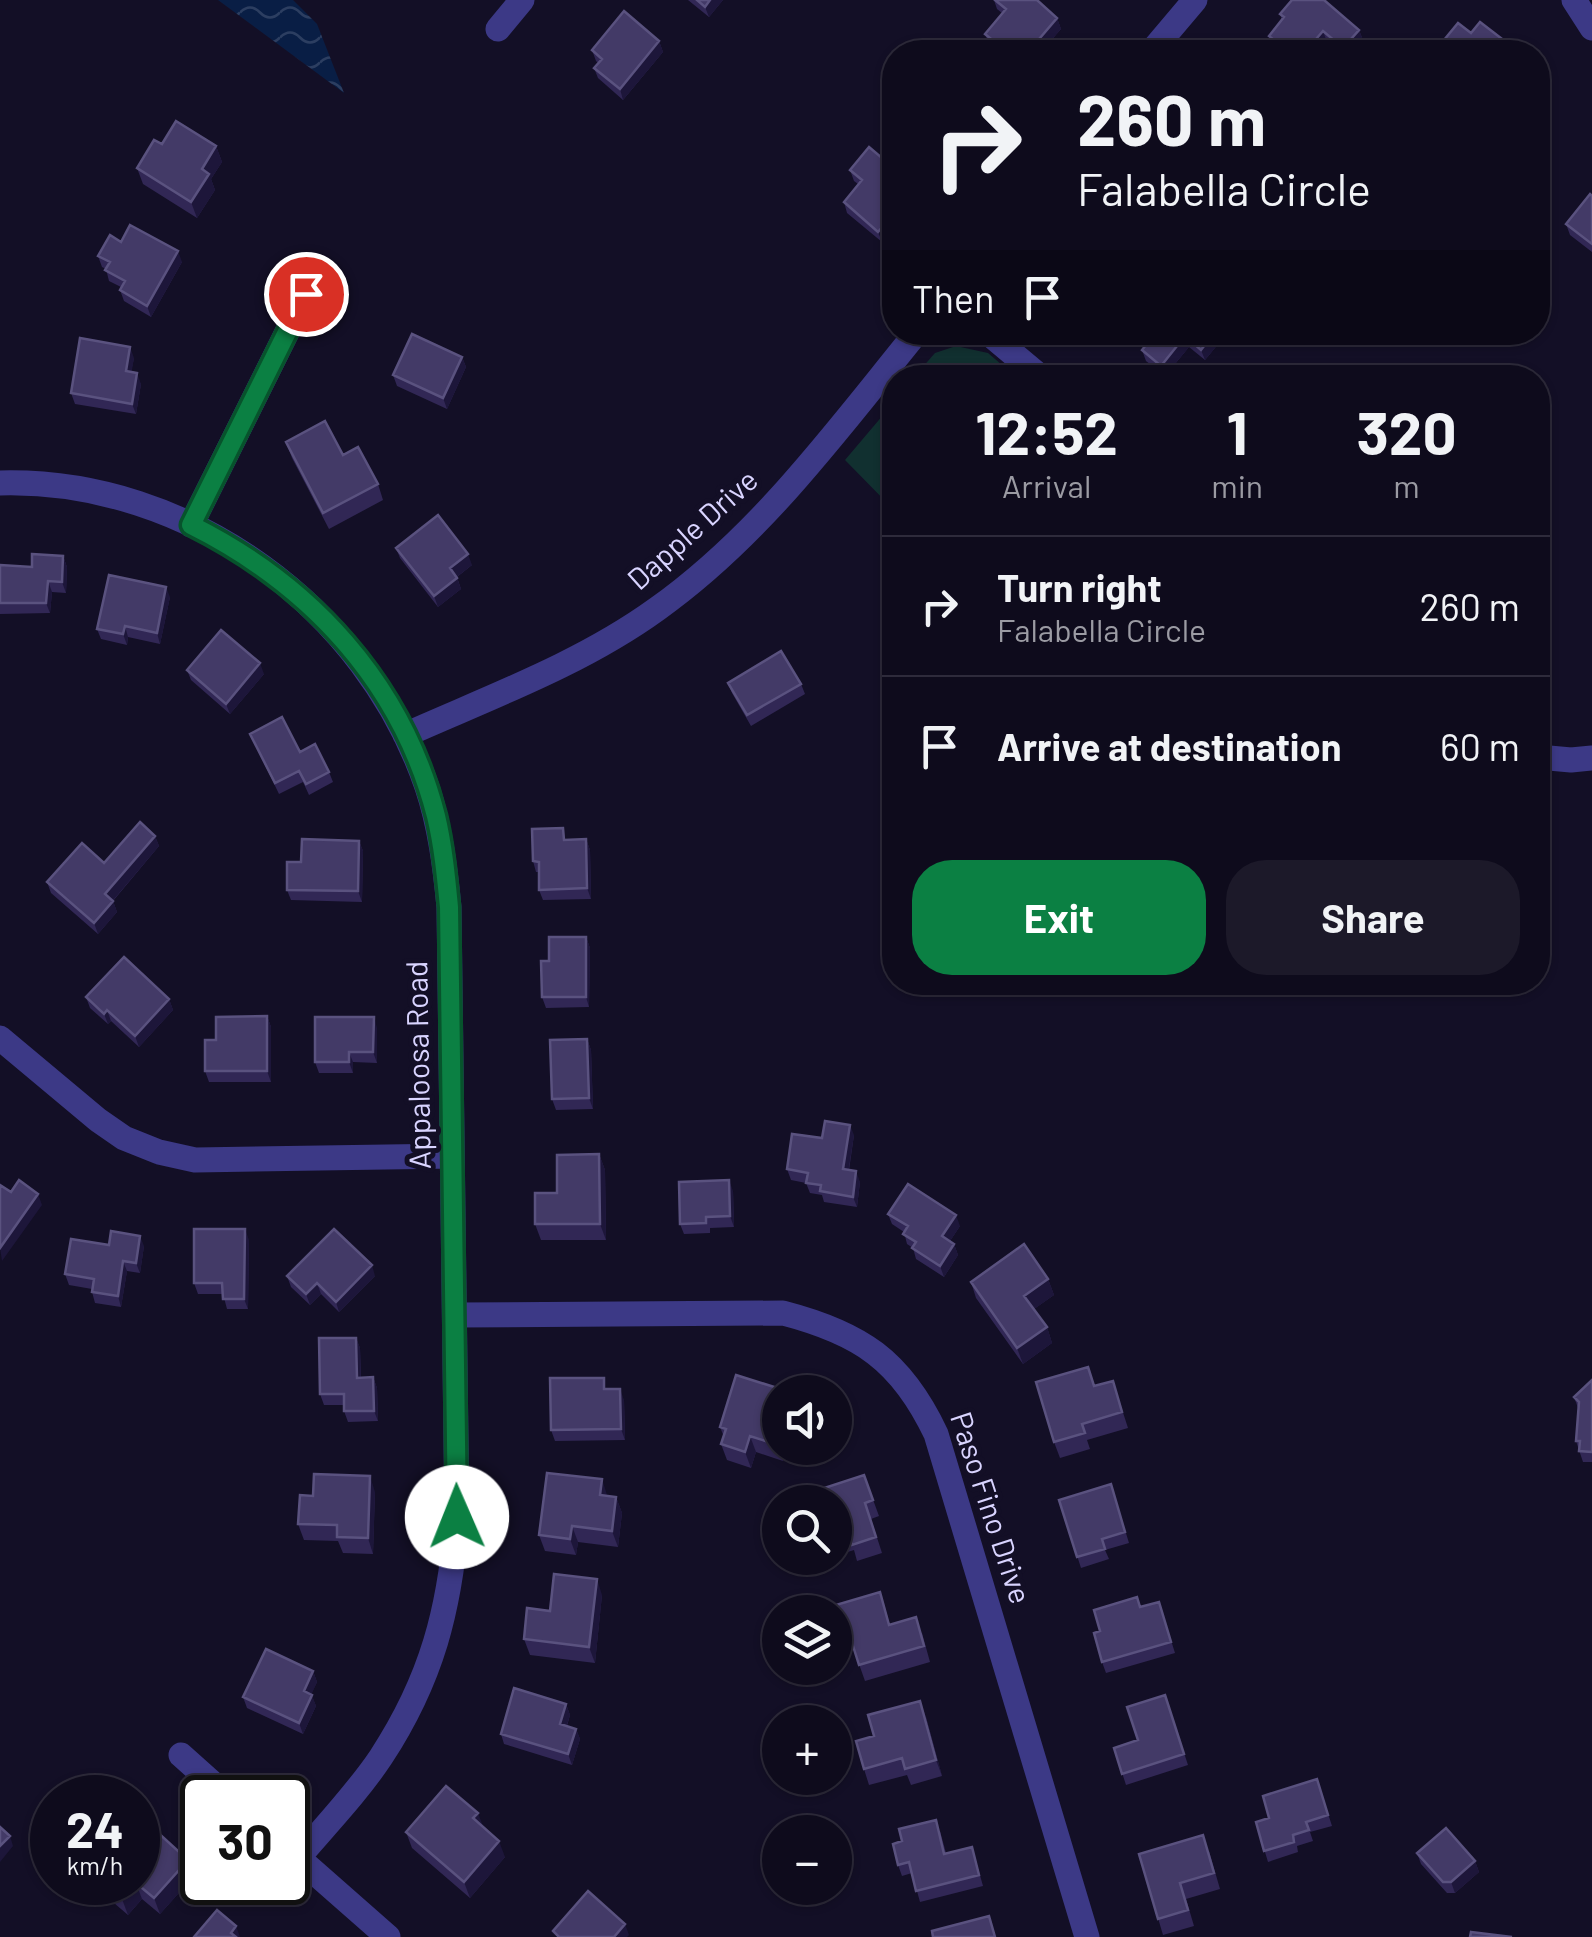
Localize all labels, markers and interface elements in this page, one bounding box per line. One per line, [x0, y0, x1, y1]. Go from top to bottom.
text: 260 m [1077, 76, 1266, 160]
icon: right [912, 80, 1042, 210]
text: Falabella Circle [1077, 161, 1371, 215]
pin [264, 252, 349, 337]
icon: arrive [279, 267, 334, 322]
icon: arrive [1015, 270, 1070, 325]
text: Then [912, 275, 995, 321]
text: 12:52 [975, 395, 1118, 467]
text: 1 [1227, 395, 1248, 467]
text: 320 [1356, 395, 1457, 467]
street label: Dapple Drive [619, 461, 764, 596]
text: Arrival [1002, 466, 1091, 504]
text: min [1211, 466, 1263, 504]
text: m [1393, 466, 1420, 504]
text: Turn right [997, 564, 1162, 610]
icon: right [912, 579, 967, 634]
text: 260 m [1420, 583, 1520, 629]
text: Falabella Circle [997, 610, 1206, 648]
icon: arrive [912, 719, 967, 774]
text: Arrive at destination [997, 723, 1342, 769]
text: 60 m [1440, 723, 1520, 769]
button: Exit [912, 860, 1206, 975]
button: Share [1226, 860, 1520, 975]
street label: Appaloosa Road [397, 961, 437, 1170]
map controls [762, 1375, 852, 1905]
button: sound [762, 1375, 852, 1465]
street label: Paso Fino Drive [944, 1407, 1040, 1608]
position arrow [405, 1465, 509, 1569]
button: search [762, 1485, 852, 1575]
button: layers [762, 1595, 852, 1685]
button: + [762, 1705, 852, 1795]
speed limit sign: 30 [180, 1775, 310, 1905]
text: 24 [66, 1798, 124, 1858]
button: − [762, 1815, 852, 1905]
text: km/h [67, 1850, 123, 1880]

